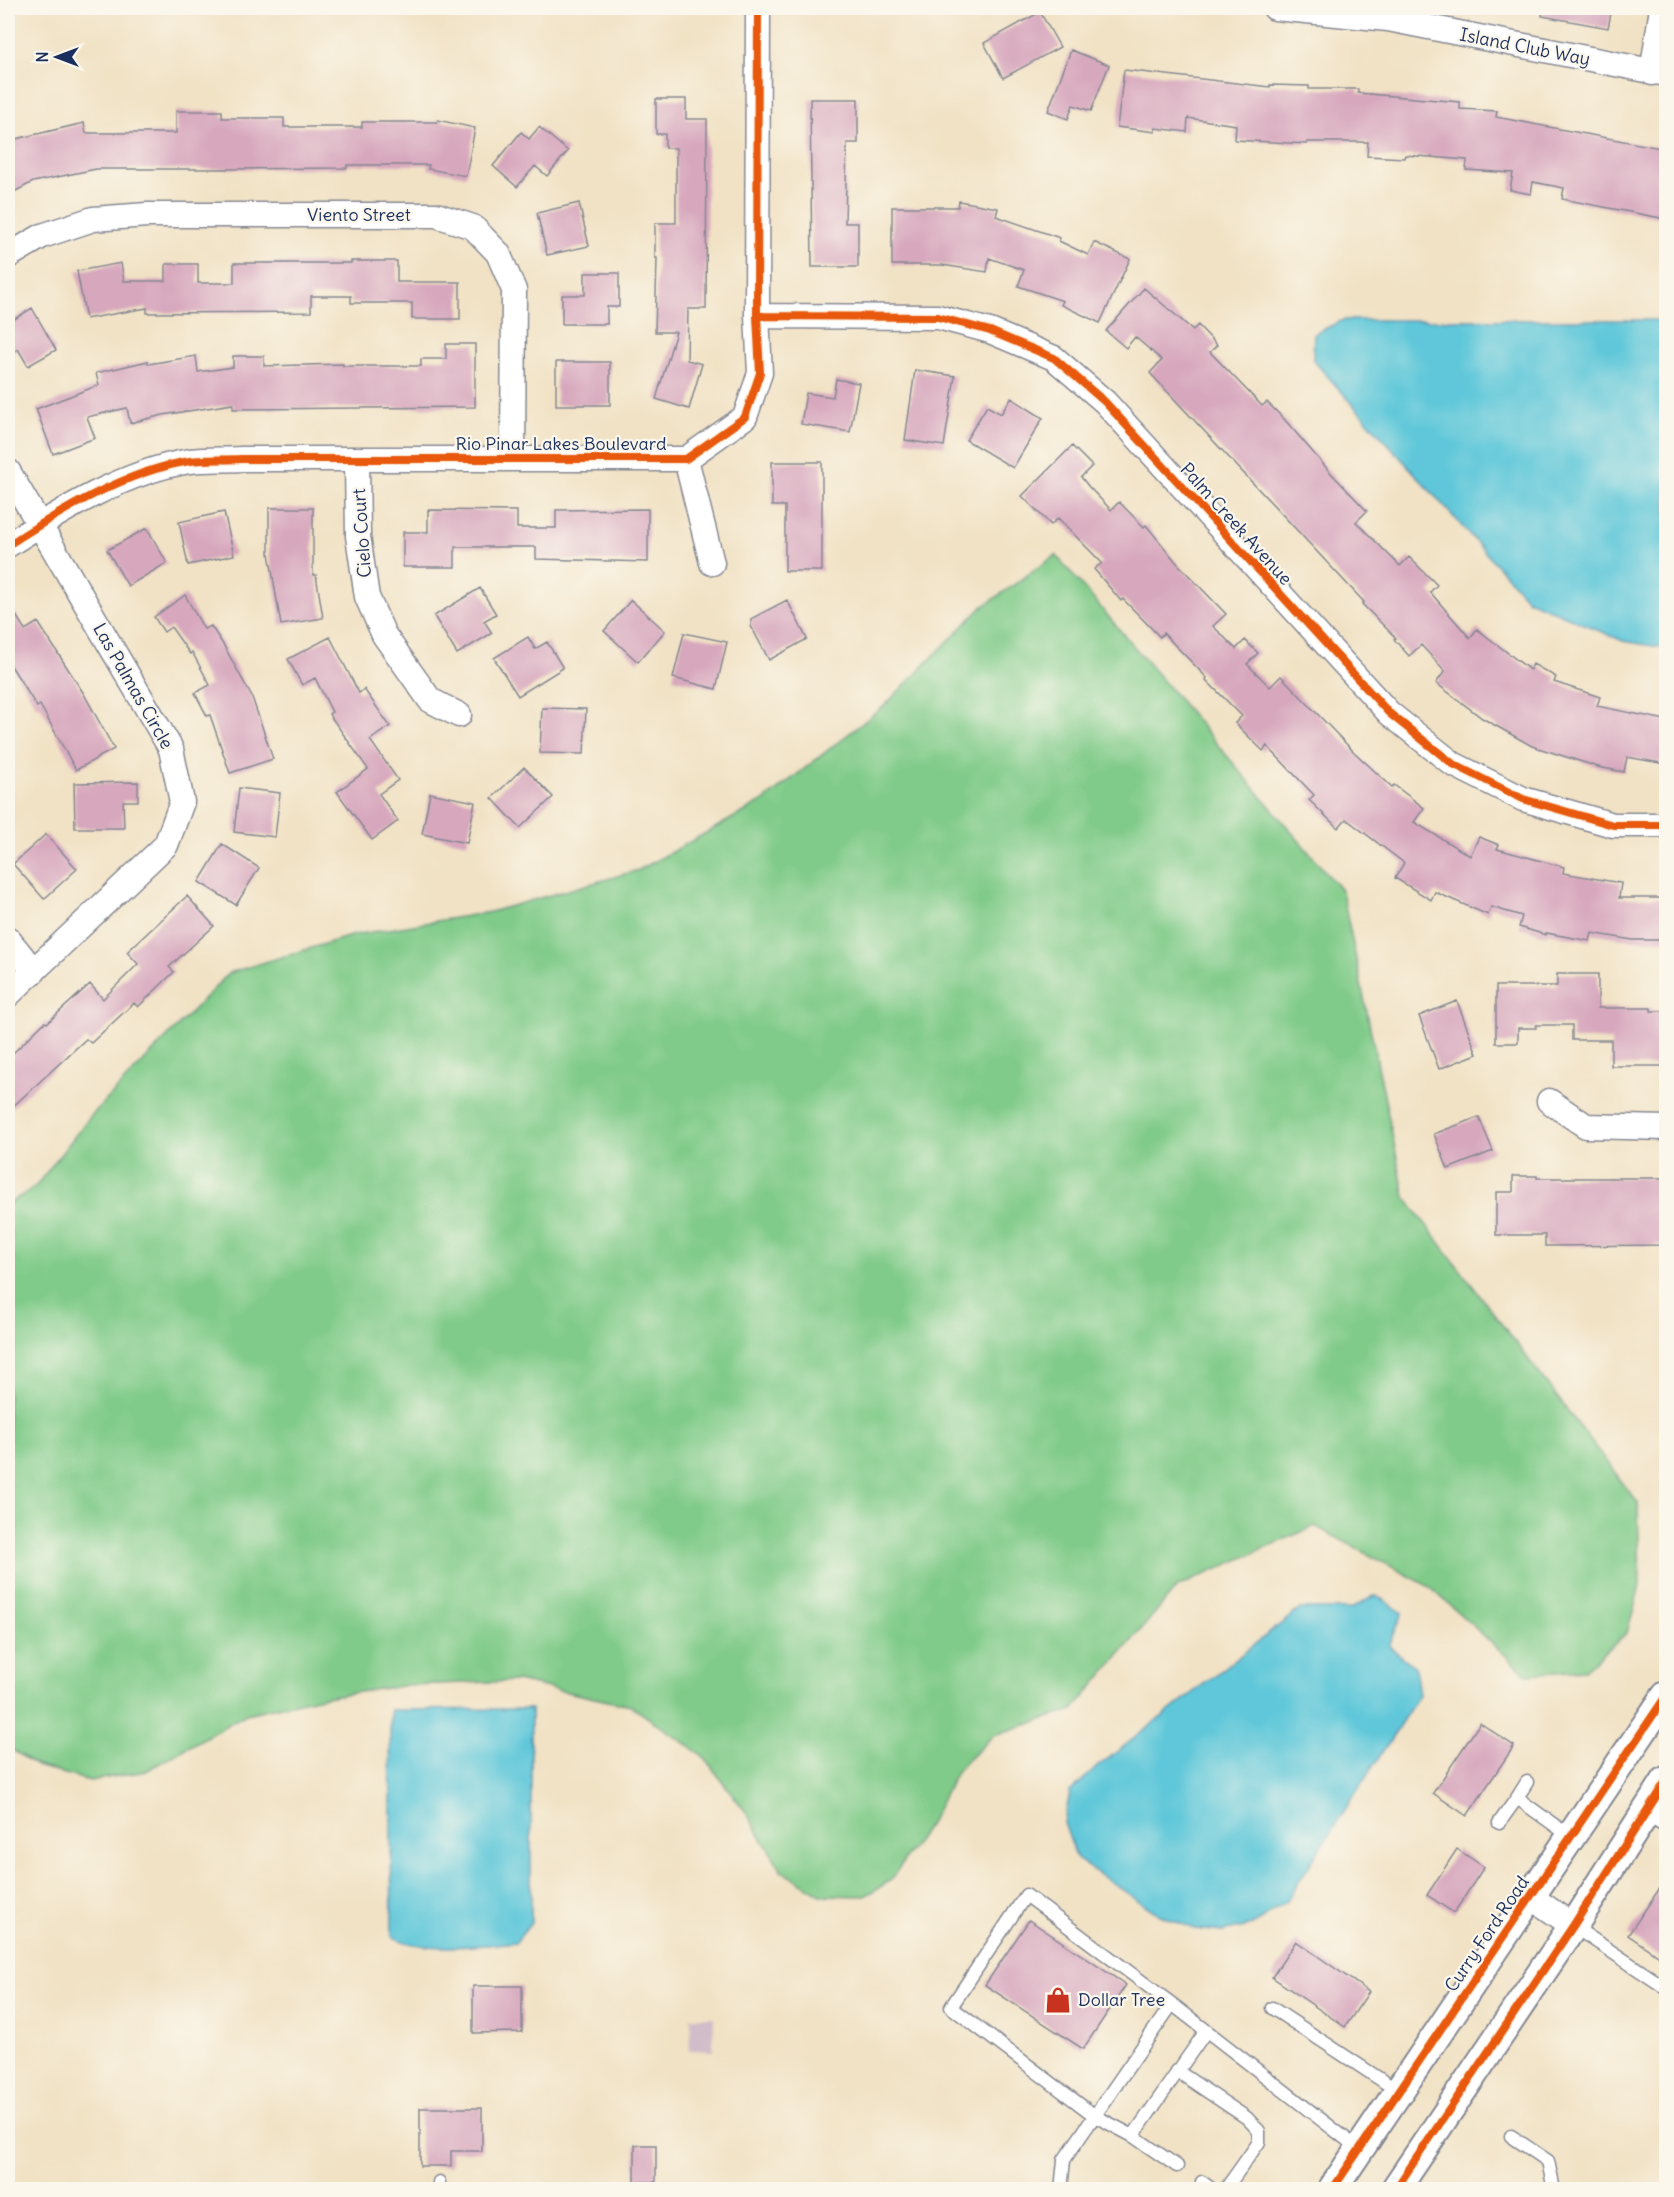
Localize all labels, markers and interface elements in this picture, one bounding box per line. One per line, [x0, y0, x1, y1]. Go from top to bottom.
street label: Island Club Way [1458, 23, 1592, 70]
north arrow [27, 27, 87, 87]
text: N [32, 51, 52, 63]
street label: Viento Street [307, 203, 411, 226]
street label: Rio Pinar Lakes Boulevard [455, 432, 667, 455]
street label: Palm Creek Avenue [1175, 458, 1297, 590]
street label: Cielo Court [347, 487, 376, 579]
street label: Las Palmas Circle [88, 619, 179, 753]
street label: Curry Ford Road [1439, 1871, 1534, 1996]
shop icon: Dollar Tree [1043, 1985, 1073, 2015]
place label: Dollar Tree [1078, 1988, 1165, 2011]

